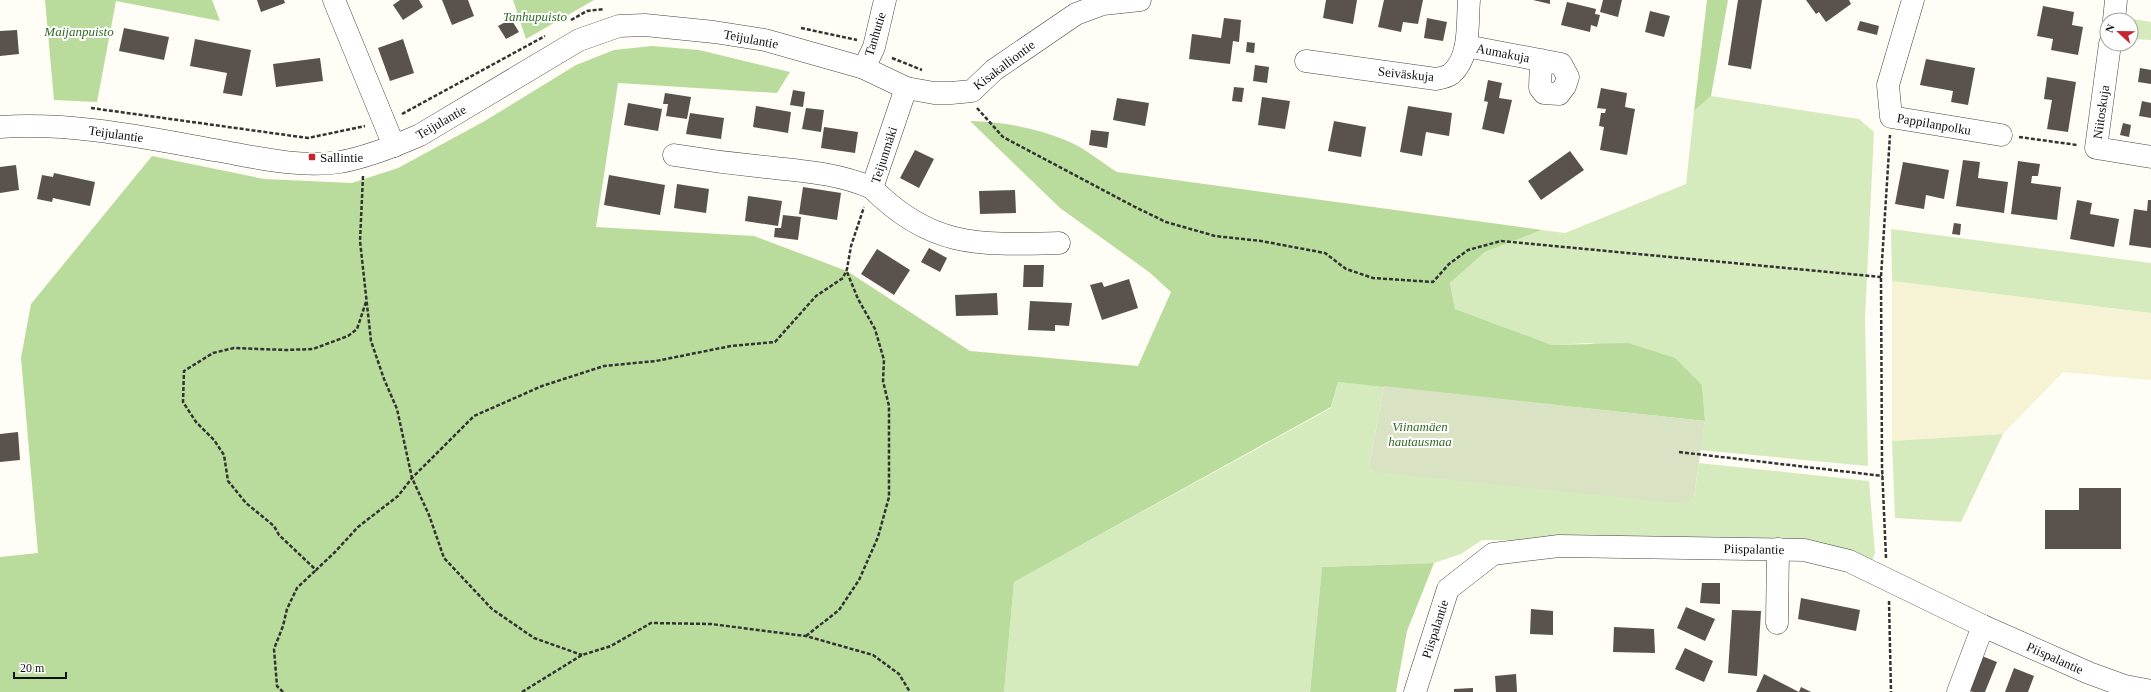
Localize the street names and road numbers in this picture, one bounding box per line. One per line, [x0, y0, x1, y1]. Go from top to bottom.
street label: Tanhutie [861, 10, 889, 58]
street label: Teijulantie [722, 26, 780, 52]
street label: Kisakalliontie [970, 37, 1038, 93]
street label: Aumakuja [1475, 40, 1531, 66]
street label: Seiväskuja [1377, 64, 1435, 84]
street label: Niitoskuja [2090, 84, 2112, 140]
street label: Teijulantie [413, 102, 469, 142]
street label: Pappilanpolku [1896, 110, 1973, 138]
street label: Teijulantie [88, 123, 145, 145]
street label: Teijunmäki [868, 124, 900, 185]
street label: Piispalantie [1724, 541, 1785, 557]
street label: Piispalantie [1418, 598, 1452, 660]
street label: Piispalantie [2024, 639, 2086, 677]

